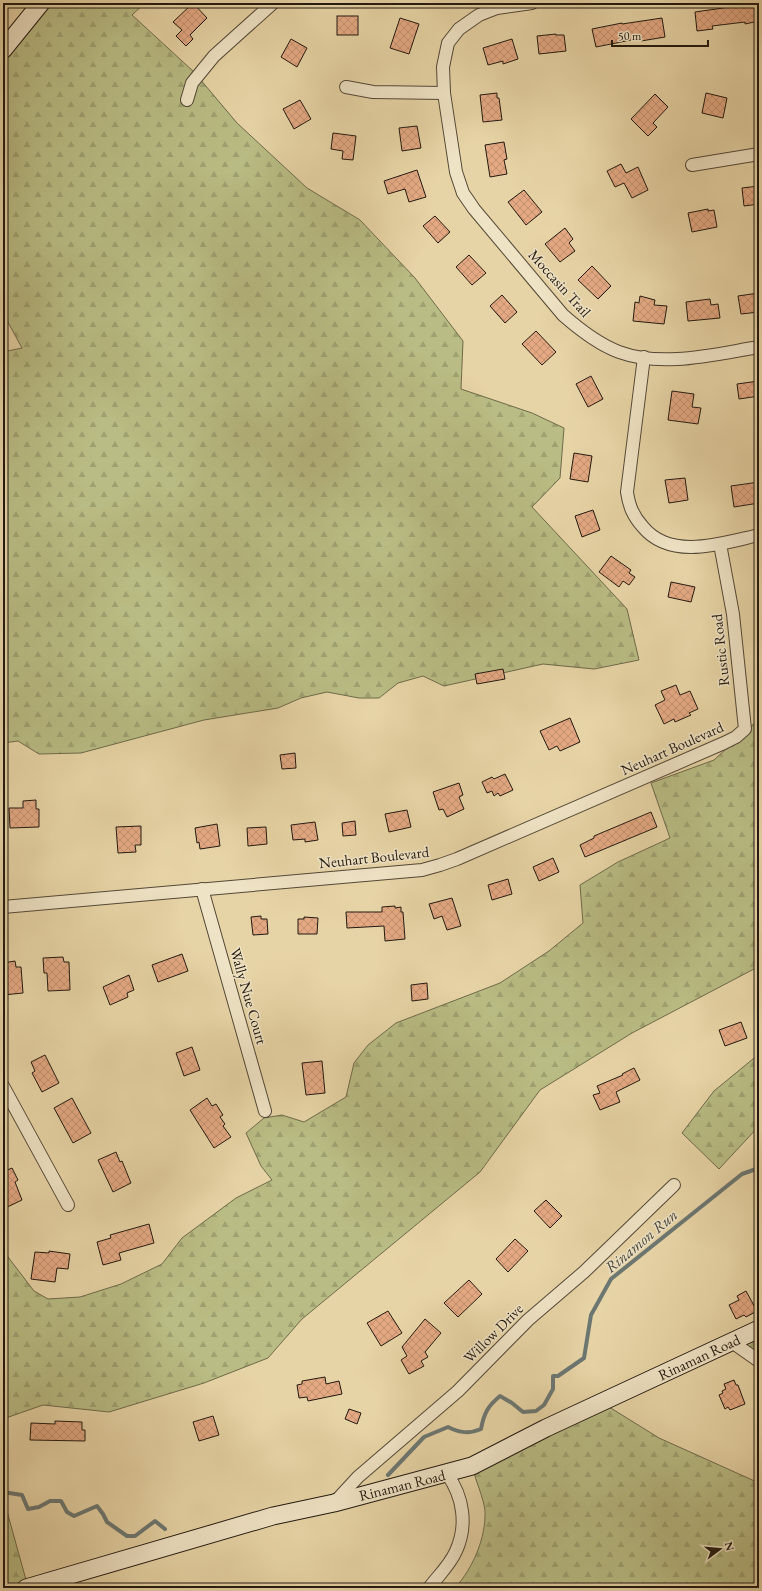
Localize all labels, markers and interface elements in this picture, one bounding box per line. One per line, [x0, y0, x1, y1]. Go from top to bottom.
scale bar [612, 22, 708, 48]
text: 50 m [618, 28, 642, 44]
street label: Moccasin Trail [525, 245, 596, 321]
street label: Rustic Road [707, 613, 733, 687]
street label: Neuhart Boulevard [618, 717, 727, 779]
street label: Neuhart Boulevard [318, 842, 430, 872]
street label: Wally Nue Court [226, 946, 272, 1047]
water label: Rinamon Run [600, 1204, 682, 1278]
street label: Willow Drive [459, 1299, 527, 1367]
street label: Rinaman Road [655, 1330, 743, 1384]
street label: Rinaman Road [357, 1465, 448, 1505]
north arrow [700, 1529, 740, 1569]
text: N [722, 1540, 738, 1553]

